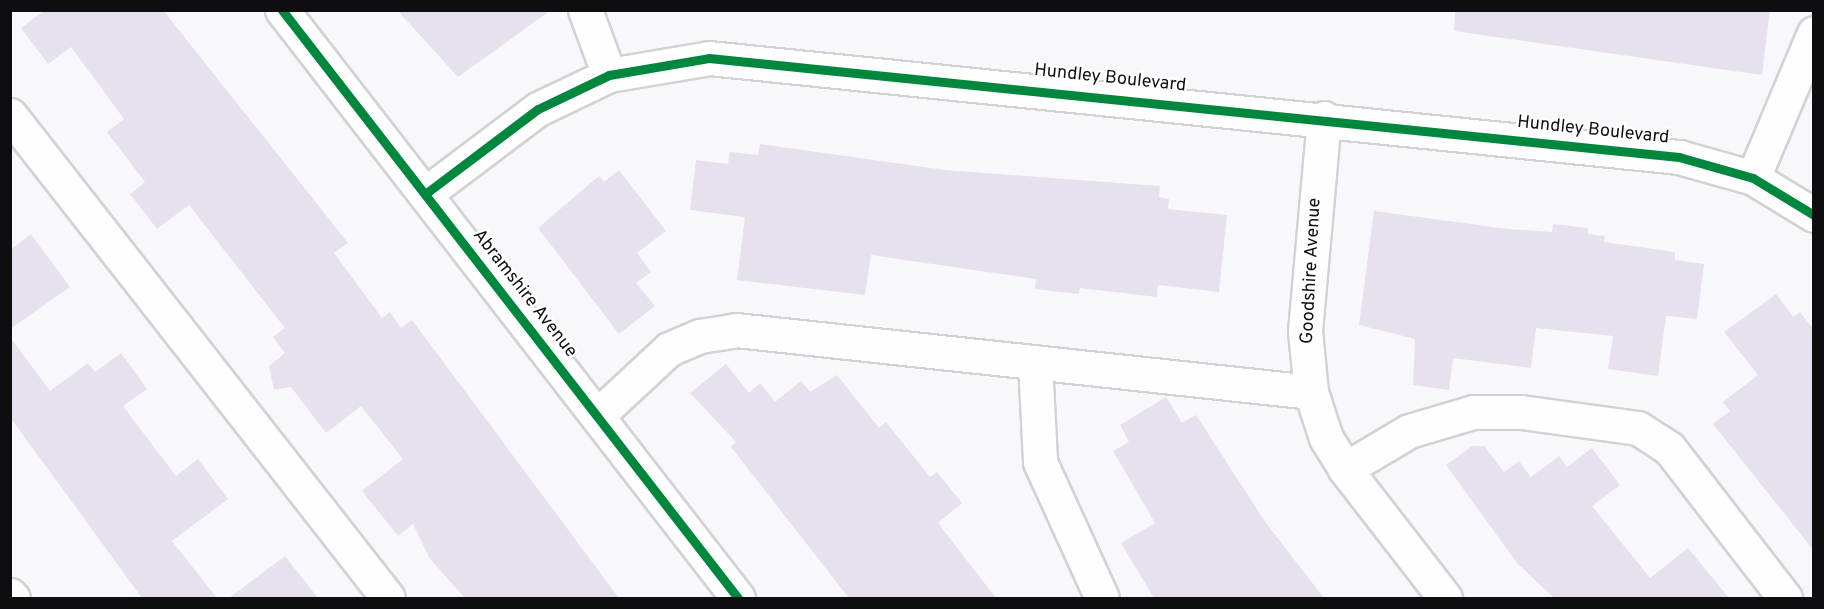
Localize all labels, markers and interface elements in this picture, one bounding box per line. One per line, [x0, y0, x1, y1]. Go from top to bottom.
street label: Hundley Boulevard [1033, 60, 1187, 98]
street label: Hundley Boulevard [1516, 112, 1670, 150]
street label: Goodshire Avenue [1297, 197, 1327, 345]
street label: Abramshire Avenue [467, 225, 581, 363]

